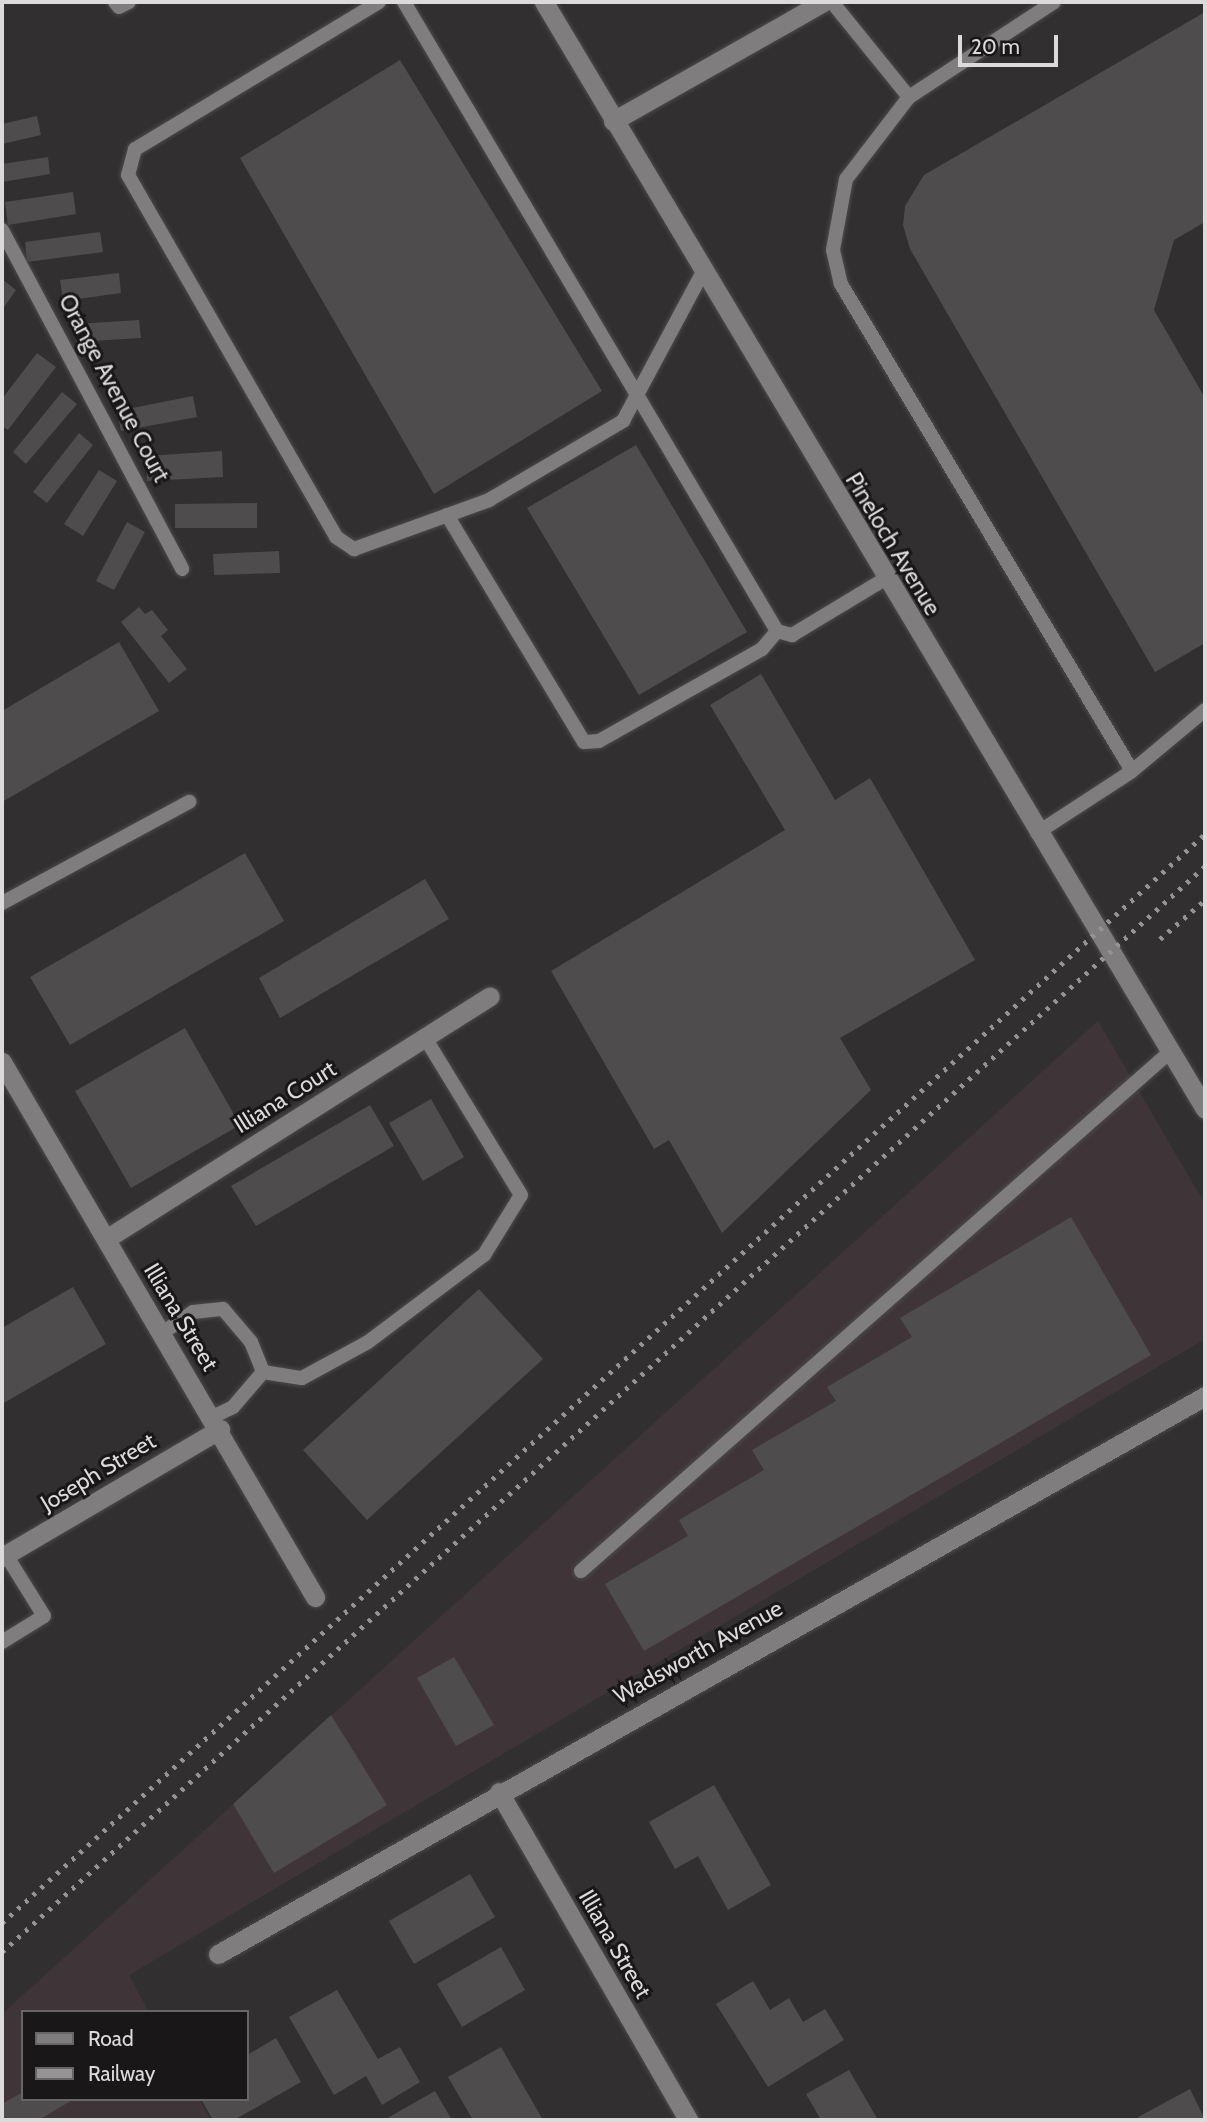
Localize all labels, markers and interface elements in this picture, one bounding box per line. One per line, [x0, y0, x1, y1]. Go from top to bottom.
scale bar [962, 21, 1062, 65]
text: 20 m [971, 34, 1020, 59]
street label: Orange Avenue Court [53, 289, 175, 487]
street label: Pineloch Avenue [840, 468, 946, 620]
street label: Illiana Court [229, 1055, 341, 1139]
street label: Illiana Street [138, 1258, 224, 1376]
street label: Joseph Street [36, 1427, 160, 1517]
street label: Wadsworth Avenue [609, 1594, 787, 1710]
street label: Illiana Street [573, 1885, 657, 2003]
legend [21, 2010, 248, 2101]
text: Road [88, 2026, 134, 2051]
text: Railway [88, 2061, 155, 2086]

